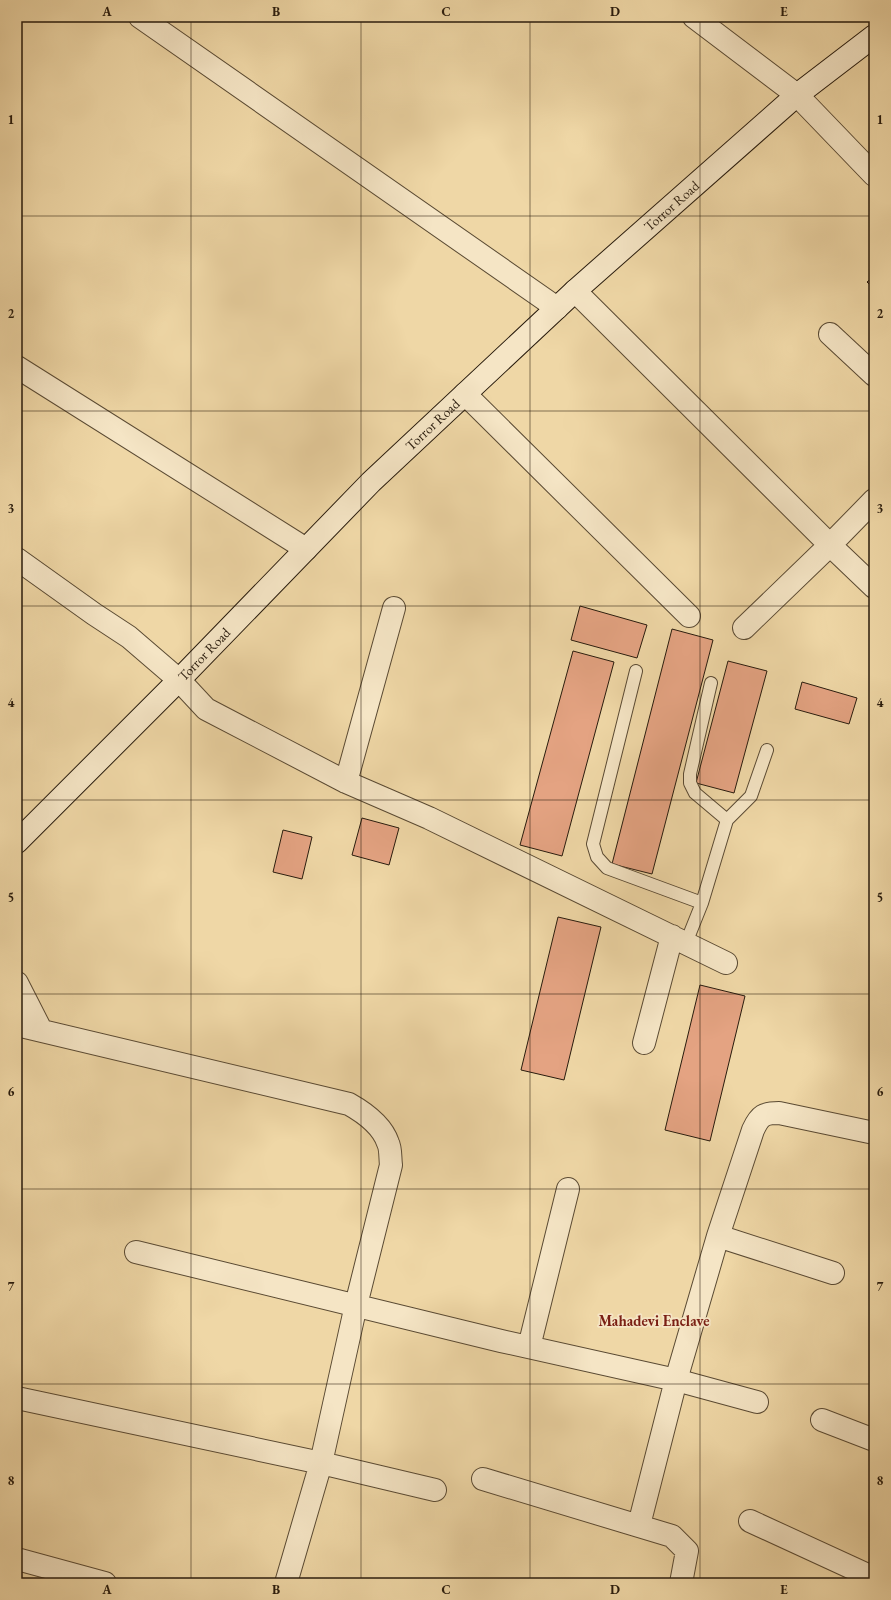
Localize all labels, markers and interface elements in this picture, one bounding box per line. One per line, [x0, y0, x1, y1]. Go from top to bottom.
text: A [101, 3, 112, 20]
text: B [272, 3, 280, 20]
text: C [441, 3, 451, 20]
text: D [610, 3, 620, 20]
text: E [780, 3, 788, 20]
text: 1 [8, 111, 15, 128]
text: 1 [877, 111, 884, 128]
street label: Torror Road [640, 176, 704, 235]
text: 2 [8, 305, 15, 322]
text: 2 [877, 305, 884, 322]
street label: Torror Road [401, 394, 464, 454]
text: 3 [8, 500, 15, 517]
text: 3 [877, 500, 884, 517]
street label: Torror Road [174, 623, 235, 685]
text: 4 [8, 694, 15, 711]
text: 4 [877, 694, 884, 711]
text: 5 [8, 889, 14, 906]
text: 5 [877, 889, 883, 906]
text: 6 [8, 1083, 15, 1100]
text: 6 [877, 1083, 884, 1100]
text: 7 [8, 1278, 15, 1295]
text: 7 [877, 1278, 884, 1295]
district label: Mahadevi Enclave [598, 1311, 710, 1330]
text: 8 [8, 1472, 15, 1489]
text: 8 [877, 1472, 884, 1489]
text: A [101, 1581, 112, 1598]
text: B [272, 1581, 280, 1598]
text: C [441, 1581, 451, 1598]
text: D [610, 1581, 620, 1598]
text: E [780, 1581, 788, 1598]

